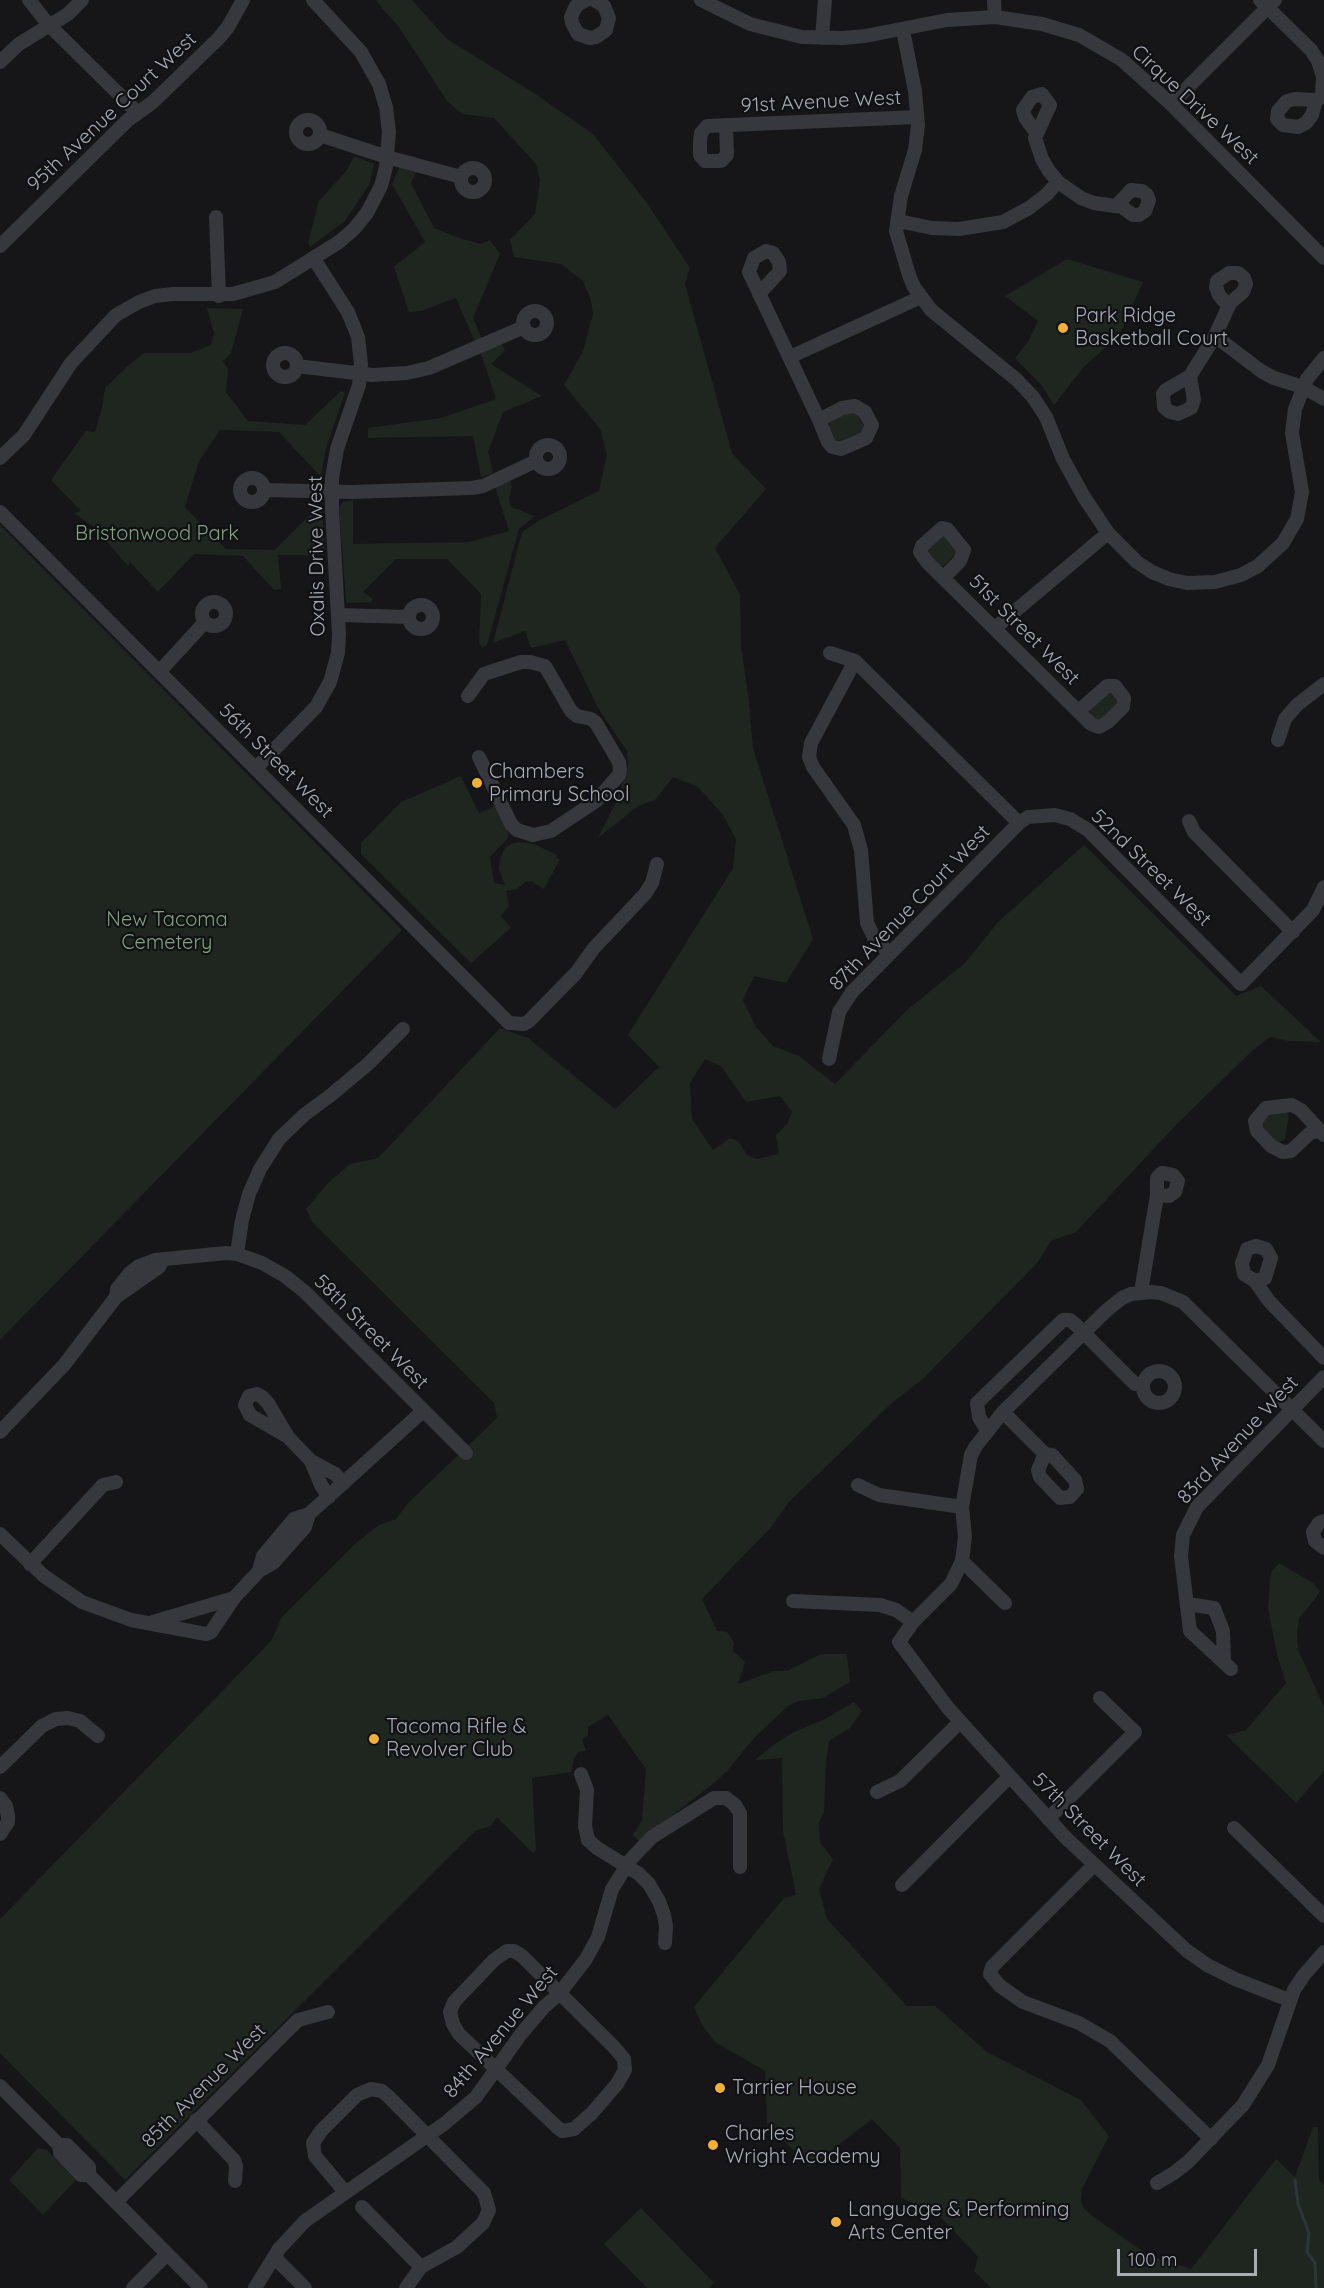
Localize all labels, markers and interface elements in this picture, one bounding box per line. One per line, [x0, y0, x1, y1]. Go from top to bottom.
street label: 95th Avenue Court West [22, 27, 202, 197]
street label: Cirque Drive West [1127, 40, 1263, 170]
street label: 91st Avenue West [740, 86, 902, 118]
place label: Park Ridge Basketball Court [1075, 304, 1228, 351]
marker: Park Ridge Basketball Court [1056, 321, 1070, 335]
street label: Oxalis Drive West [304, 475, 330, 637]
park label: Bristonwood Park [75, 522, 239, 546]
street label: 51st Street West [964, 570, 1084, 690]
street label: 56th Street West [214, 699, 338, 823]
place label: Chambers Primary School [489, 760, 629, 807]
marker: Chambers Primary School [470, 776, 484, 790]
street label: 52nd Street West [1086, 805, 1216, 931]
street label: 87th Avenue Court West [825, 820, 995, 996]
park label: New Tacoma Cemetery [106, 908, 228, 955]
street label: 58th Street West [309, 1270, 433, 1394]
street label: 83rd Avenue West [1172, 1371, 1304, 1509]
place label: Tacoma Rifle & Revolver Club [386, 1715, 526, 1762]
marker: Tacoma Rifle & Revolver Club [367, 1732, 381, 1746]
street label: 57th Street West [1027, 1768, 1151, 1892]
street label: 84th Avenue West [439, 1961, 563, 2103]
street label: 85th Avenue West [137, 2019, 271, 2153]
place label: Tarrier House [732, 2076, 857, 2100]
marker: Tarrier House [713, 2081, 727, 2095]
place label: Charles Wright Academy [725, 2122, 881, 2169]
marker: Charles Wright Academy [706, 2138, 720, 2152]
place label: Language & Performing Arts Center [848, 2198, 1070, 2245]
marker: Language & Performing Arts Center [829, 2215, 843, 2229]
scale bar [1120, 2237, 1260, 2275]
text: 100 m [1128, 2248, 1177, 2271]

